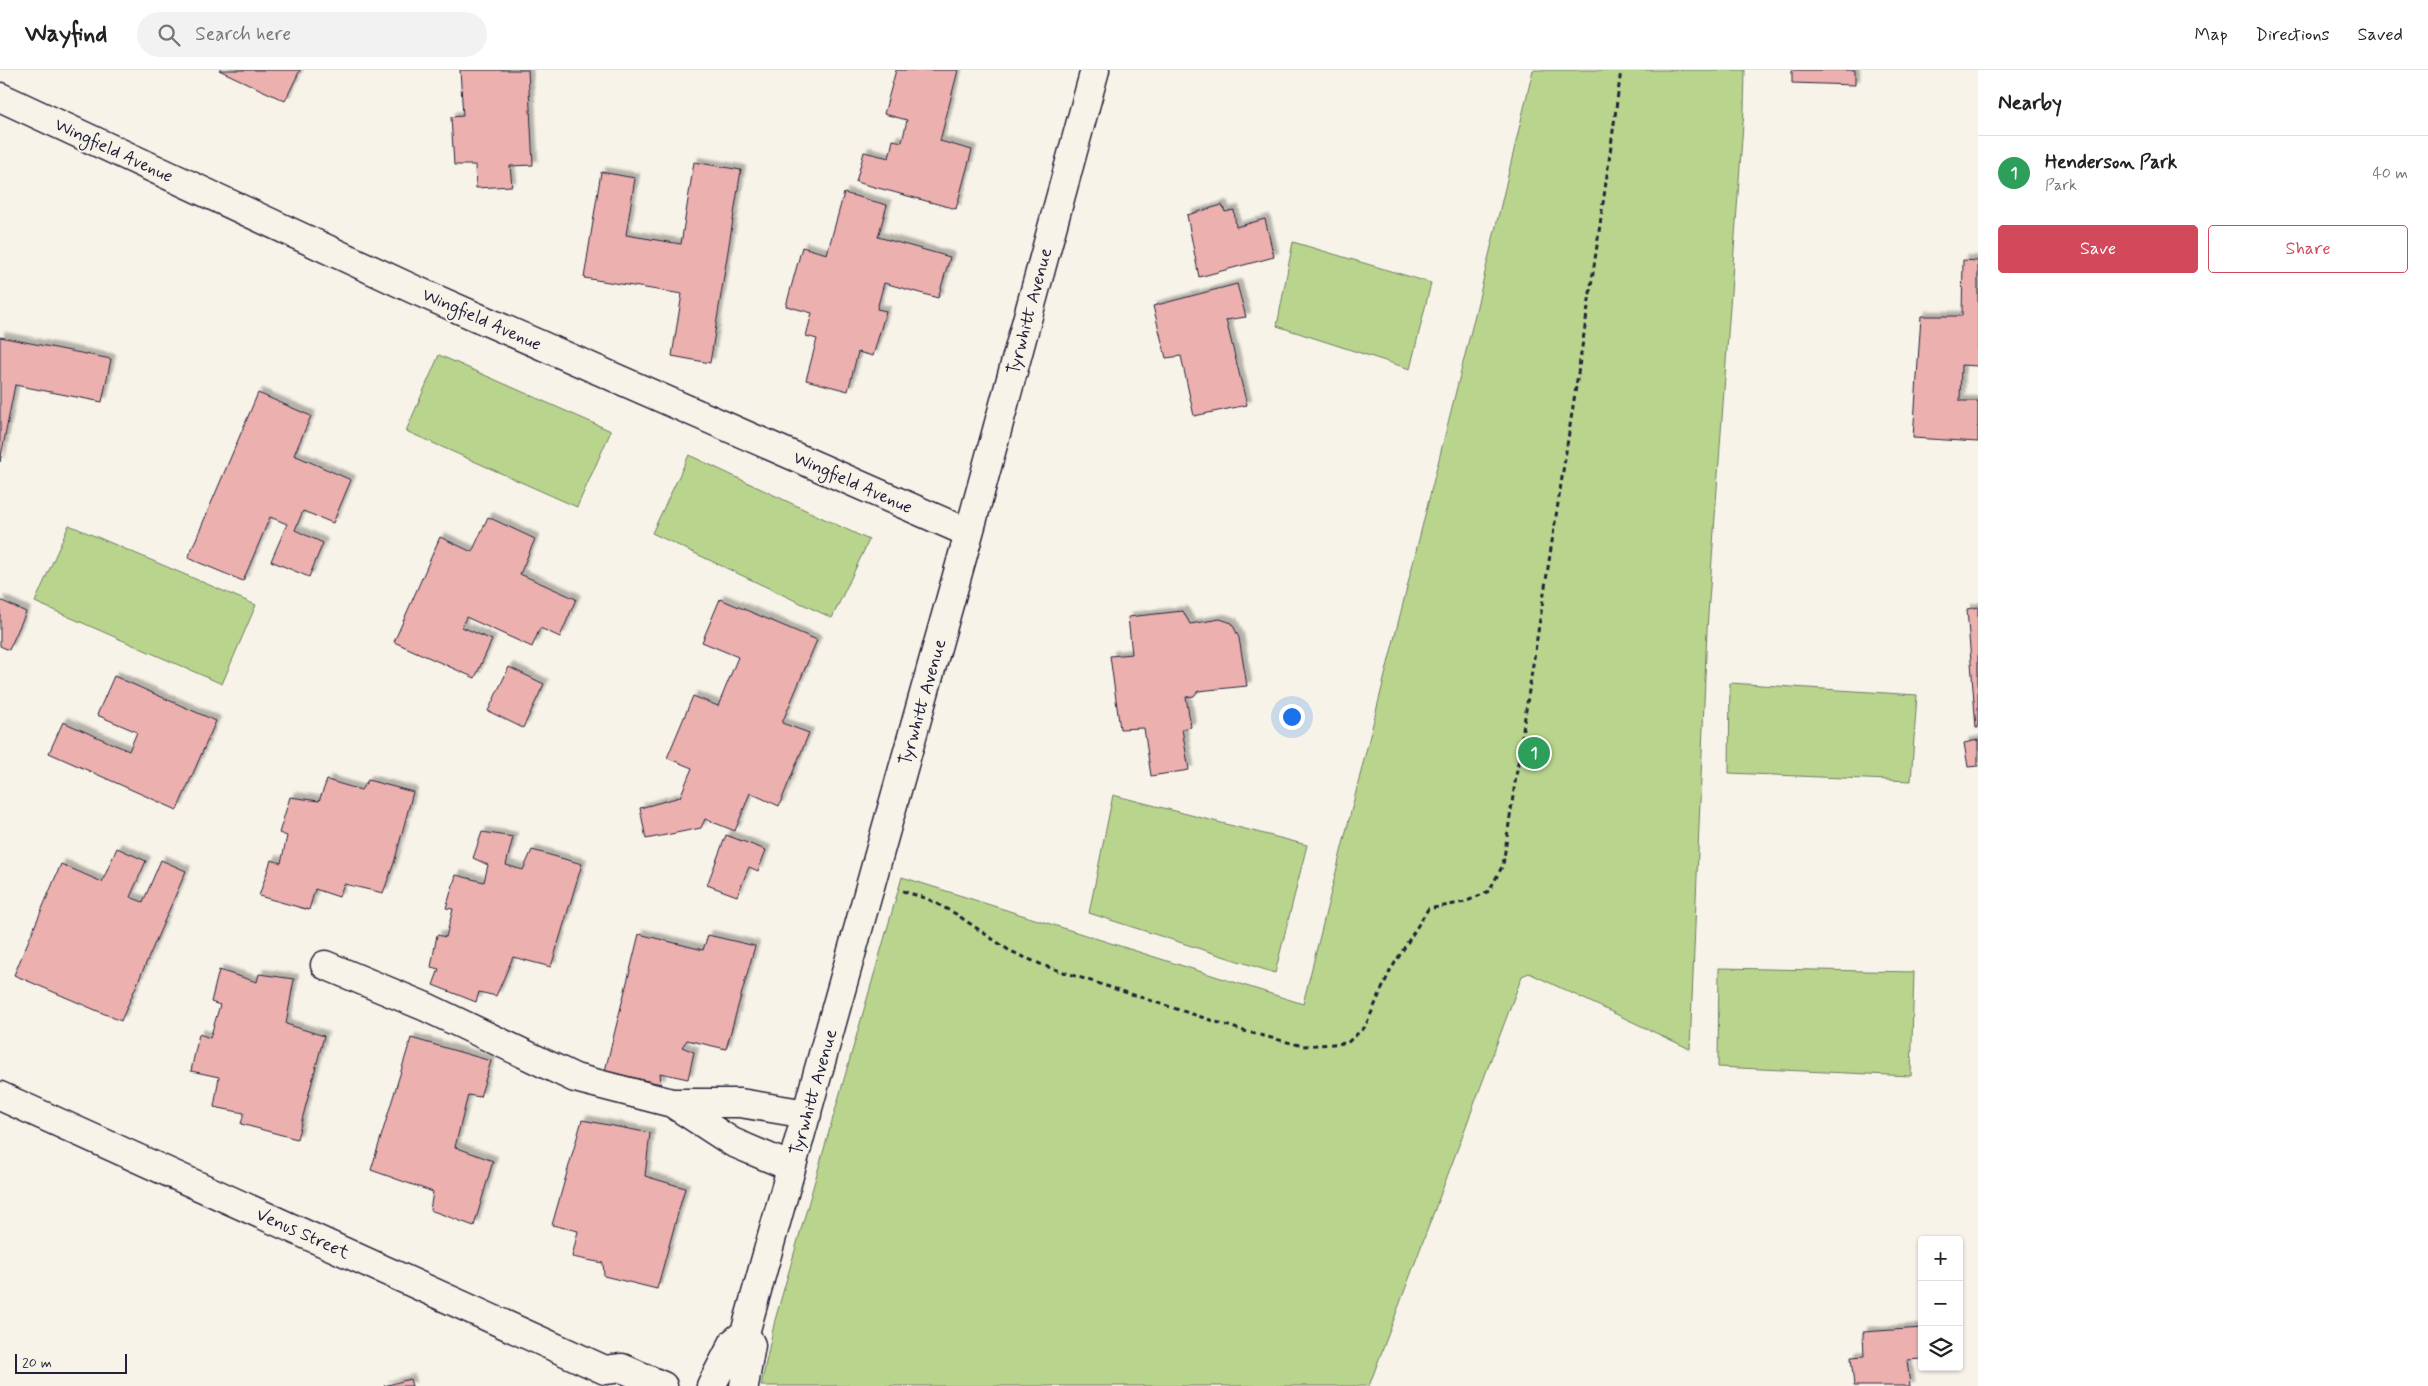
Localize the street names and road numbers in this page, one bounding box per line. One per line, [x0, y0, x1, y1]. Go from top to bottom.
street label: Wingfield Avenue [50, 113, 177, 190]
street label: Tyrwhitt Avenue [1002, 245, 1058, 377]
street label: Wingfield Avenue [418, 283, 545, 358]
street label: Wingfield Avenue [789, 446, 916, 521]
street label: Tyrwhitt Avenue [893, 636, 952, 768]
street label: Tyrwhitt Avenue [784, 1026, 843, 1158]
street label: Venus Street [252, 1203, 353, 1265]

